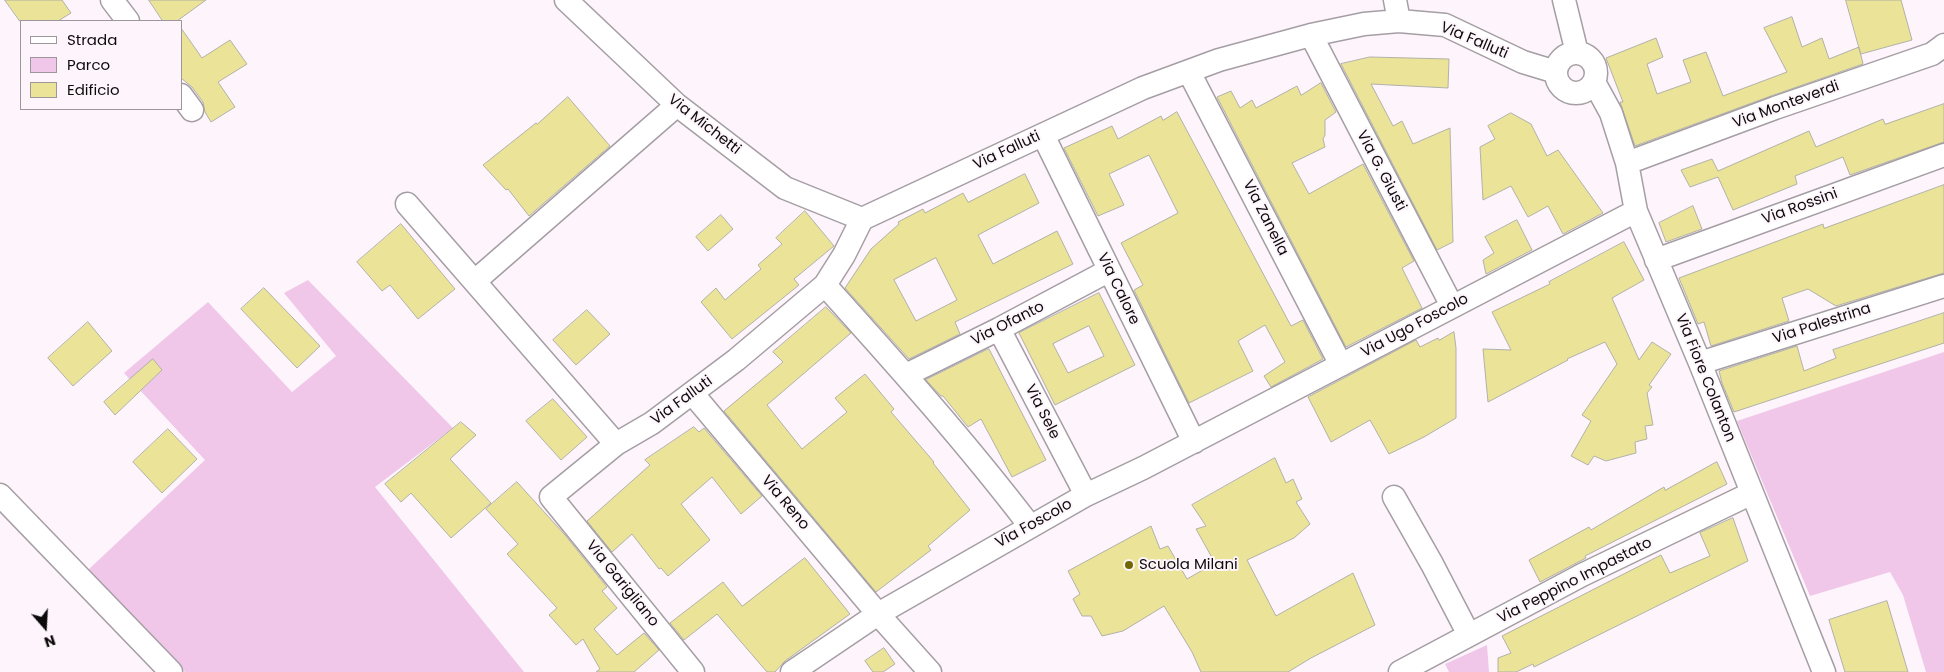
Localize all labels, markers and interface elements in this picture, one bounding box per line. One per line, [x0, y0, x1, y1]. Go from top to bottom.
street label: Via Falluti [1437, 19, 1511, 63]
legend [20, 20, 182, 110]
text: Strada [67, 29, 117, 50]
text: Parco [67, 54, 110, 75]
street label: Via Monteverdi [1730, 77, 1842, 133]
text: Edificio [67, 79, 120, 100]
street label: Via Michetti [664, 91, 744, 159]
street label: Via Falluti [971, 128, 1043, 174]
street label: Via G. Giusti [1352, 128, 1410, 214]
street label: Via Zanella [1238, 177, 1292, 259]
street label: Via Rossini [1760, 185, 1840, 229]
street label: Via Calore [1093, 250, 1143, 328]
street label: Via Ugo Foscolo [1358, 290, 1472, 362]
street label: Via Ofanto [968, 298, 1048, 350]
street label: Via Palestrina [1771, 300, 1873, 348]
street label: Via Fiore Colanton [1671, 311, 1739, 445]
street label: Via Falluti [648, 373, 716, 429]
street label: Via Sele [1021, 382, 1063, 442]
street label: Via Reno [757, 472, 813, 534]
street label: Via Foscolo [992, 496, 1076, 552]
street label: Via Peppino Impastato [1495, 534, 1655, 628]
street label: Via Garigliano [582, 537, 662, 631]
place label: Scuola Milani [1139, 556, 1238, 574]
marker: Scuola Milani [1123, 559, 1135, 571]
north arrow [20, 602, 70, 652]
text: N [42, 630, 58, 652]

